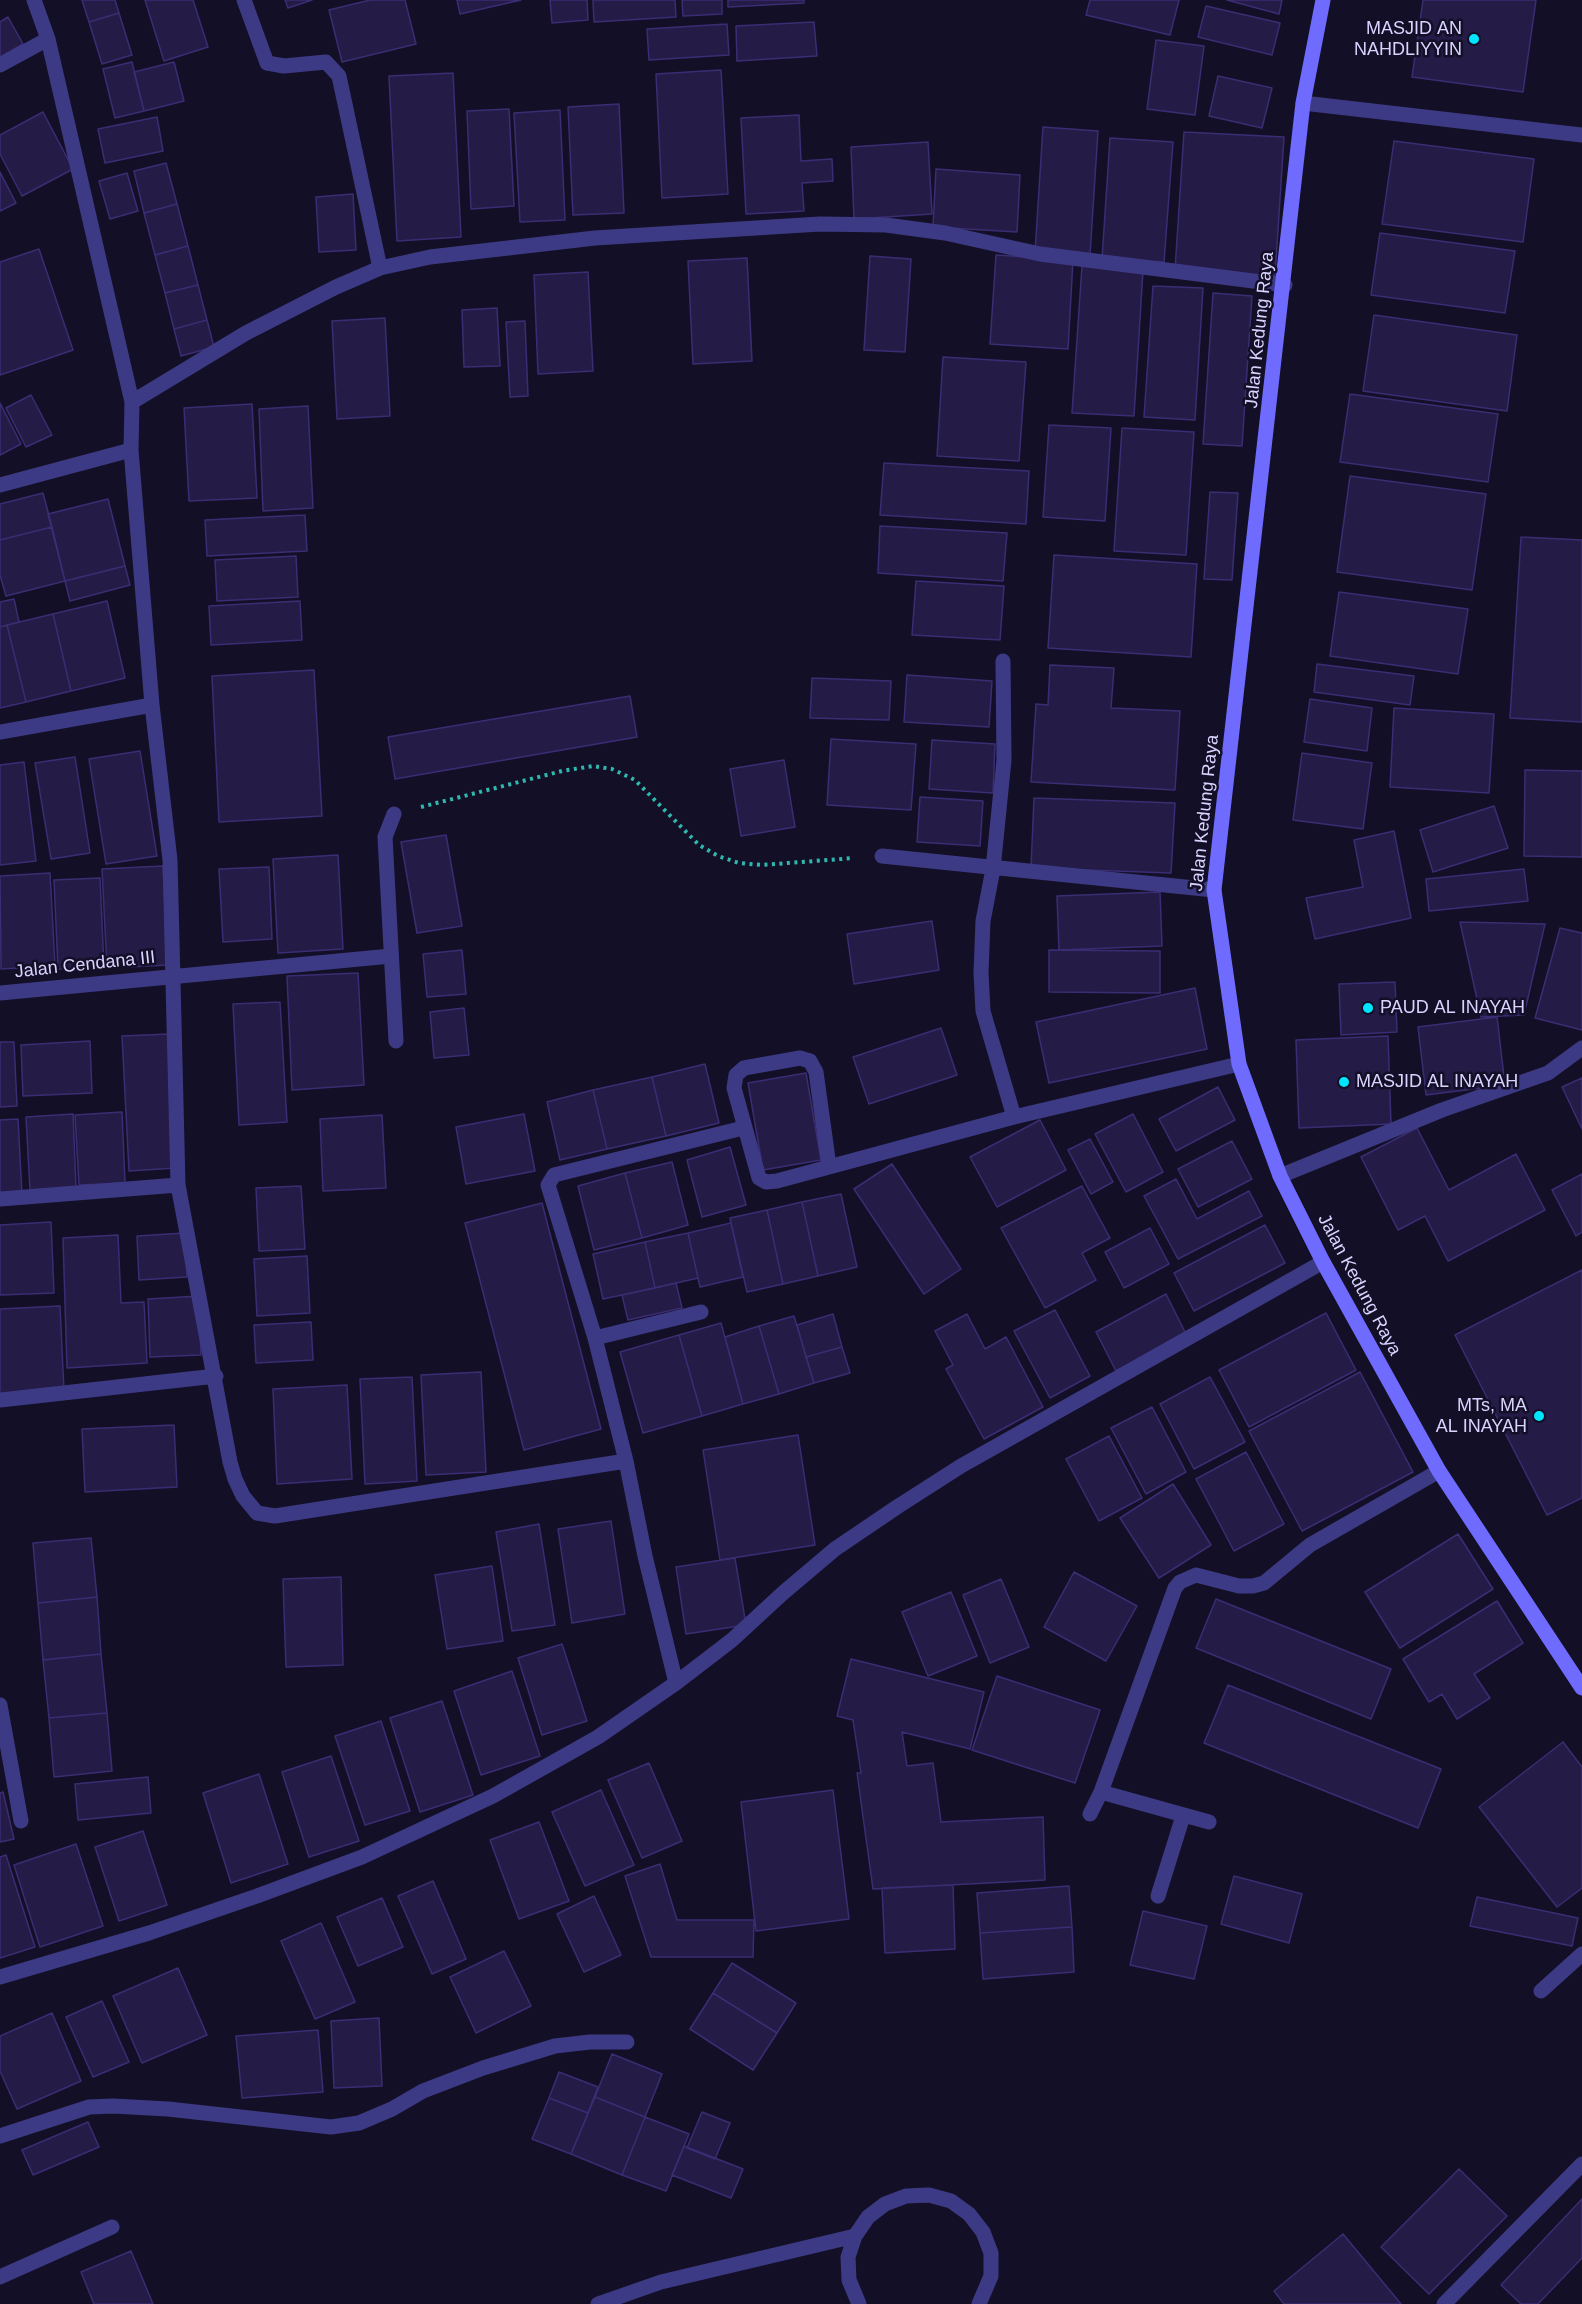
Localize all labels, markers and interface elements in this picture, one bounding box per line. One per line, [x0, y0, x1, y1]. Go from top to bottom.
place label: MASJID AN NAHDLIYYIN [1354, 18, 1462, 60]
marker: MASJID AN NAHDLIYYIN [1467, 32, 1481, 46]
street label: Jalan Kedung Raya [1241, 251, 1279, 409]
street label: Jalan Kedung Raya [1186, 734, 1224, 892]
street label: Jalan Cendana III [14, 947, 156, 983]
place label: PAUD AL INAYAH [1380, 997, 1525, 1019]
marker: PAUD AL INAYAH [1361, 1001, 1375, 1015]
place label: MASJID AL INAYAH [1356, 1071, 1518, 1093]
marker: MASJID AL INAYAH [1337, 1075, 1351, 1089]
street label: Jalan Kedung Raya [1313, 1211, 1405, 1359]
place label: MTs, MA AL INAYAH [1436, 1395, 1527, 1438]
marker: MTs, MA AL INAYAH [1532, 1409, 1546, 1423]

